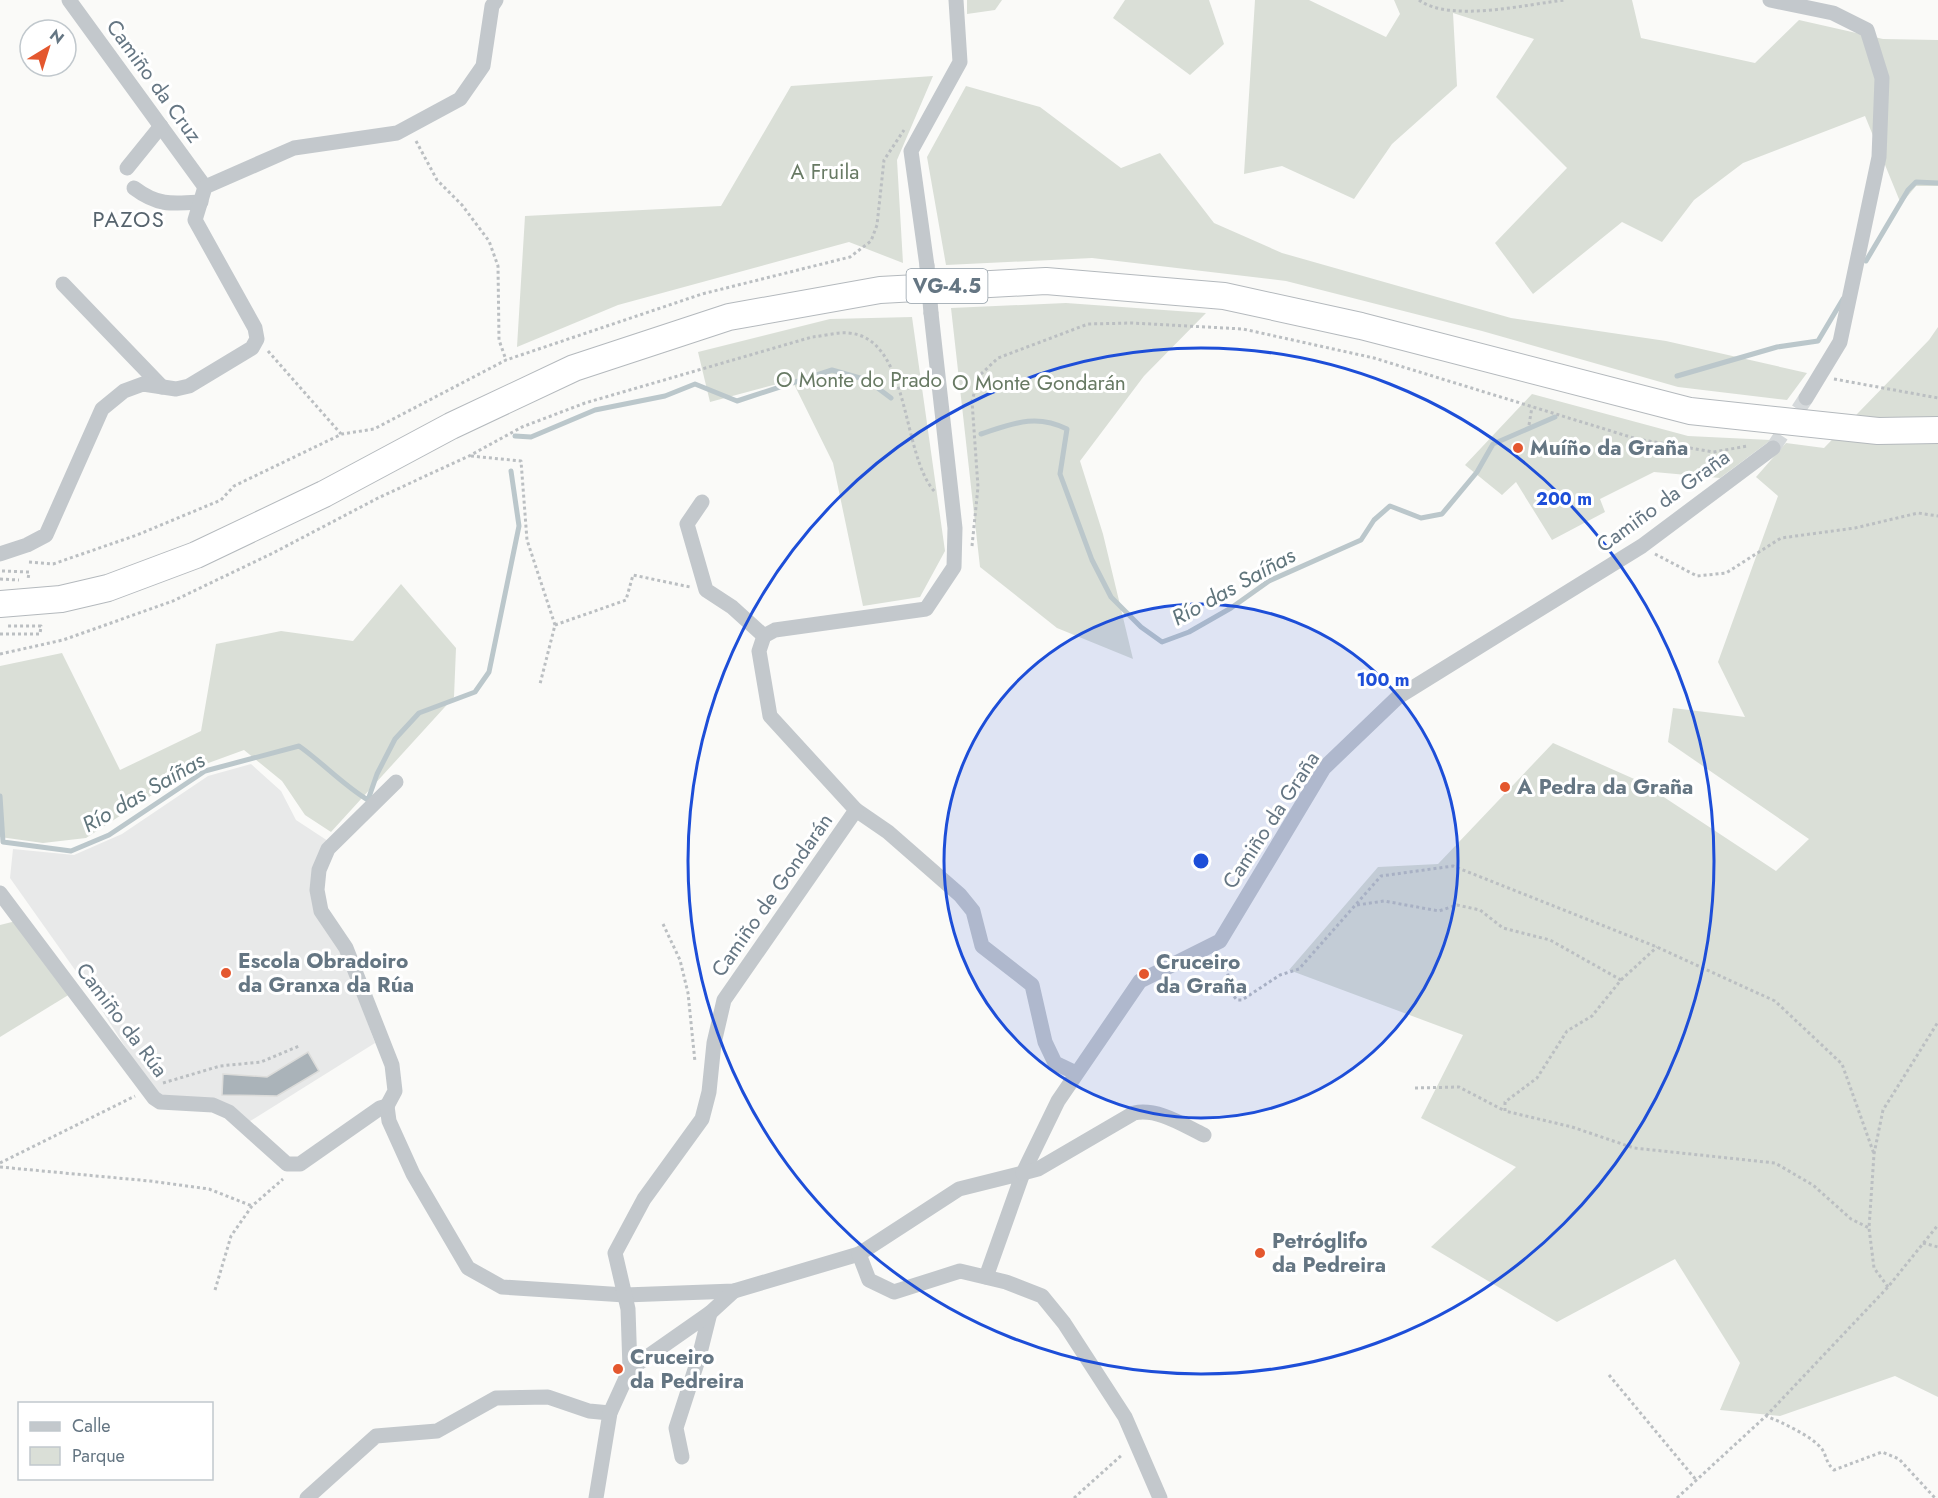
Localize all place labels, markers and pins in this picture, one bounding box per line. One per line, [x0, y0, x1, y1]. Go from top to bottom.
place label: Muíño da Graña [1530, 433, 1688, 463]
marker: Muíño da Graña [1511, 441, 1525, 455]
place label: A Pedra da Graña [1516, 772, 1693, 802]
marker: A Pedra da Graña [1498, 780, 1512, 794]
centre of rings [1191, 851, 1211, 871]
place label: Escola Obradoiro da Granxa da Rúa [238, 946, 414, 1000]
place label: Cruceiro da Graña [1156, 947, 1247, 1001]
marker: Escola Obradoiro da Granxa da Rúa [219, 966, 233, 980]
marker: Cruceiro da Graña [1137, 967, 1151, 981]
place label: Petróglifo da Pedreira [1272, 1226, 1386, 1280]
marker: Petróglifo da Pedreira [1253, 1246, 1267, 1260]
place label: Cruceiro da Pedreira [630, 1342, 744, 1396]
marker: Cruceiro da Pedreira [611, 1362, 625, 1376]

